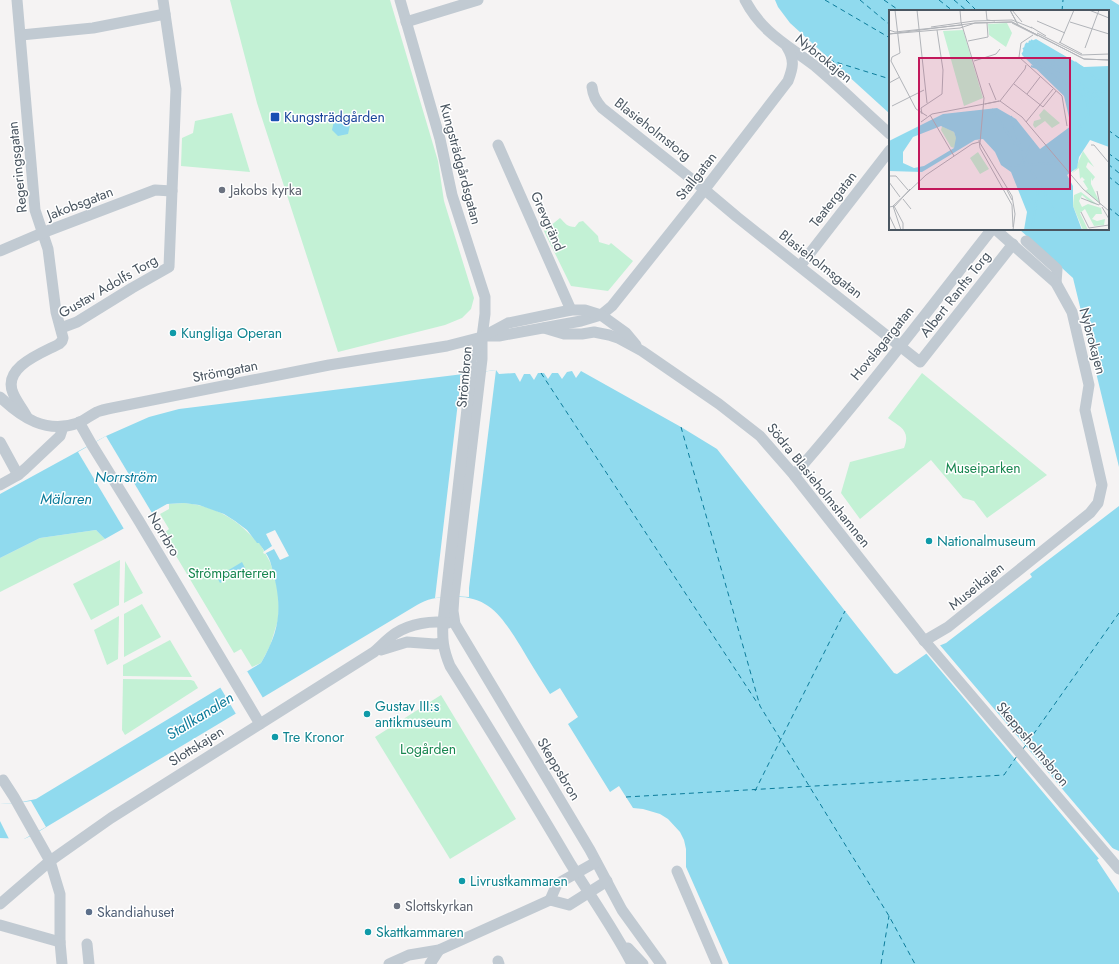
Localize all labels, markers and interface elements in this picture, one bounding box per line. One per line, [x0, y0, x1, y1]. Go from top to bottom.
inset map [889, 10, 1109, 230]
street label: Nybrokajen [791, 29, 857, 87]
street label: Blasieholmstorg [610, 93, 696, 165]
street label: Kungsträdgårdsgatan [435, 101, 487, 227]
place label: Kungsträdgården [284, 107, 385, 127]
marker: Kungsträdgården [269, 111, 281, 123]
street label: Regeringsgatan [2, 120, 32, 214]
street label: Stallgatan [671, 148, 721, 204]
street label: Teatergatan [805, 167, 861, 231]
place label: Jakobs kyrka [228, 180, 302, 200]
street label: Jakobsgatan [42, 181, 116, 226]
marker: Jakobs kyrka [217, 185, 227, 195]
street label: Grevgränd [526, 188, 570, 254]
street label: Blasieholmsgatan [775, 225, 867, 303]
street label: Albert Ranfts Torg [915, 247, 995, 341]
street label: Gustav Adolfs Torg [55, 249, 161, 323]
street label: Hovslagargatan [846, 301, 918, 385]
street label: Nybrokajen [1075, 305, 1111, 377]
place label: Kungliga Operan [181, 323, 282, 343]
marker: Kungliga Operan [168, 328, 178, 338]
street label: Strömbron [451, 345, 477, 409]
street label: Strömgatan [191, 355, 259, 387]
street label: Södra Blasieholmshamnen [762, 418, 876, 552]
park label: Museiparken [945, 458, 1021, 478]
water label: Norrström [95, 466, 157, 488]
water label: Mälaren [40, 488, 92, 510]
street label: Norrbro [143, 508, 185, 560]
place label: Nationalmuseum [937, 531, 1036, 551]
marker: Nationalmuseum [924, 536, 934, 546]
street label: Museikajen [944, 557, 1008, 615]
park label: Strömparterren [188, 563, 276, 583]
water label: Stallkanalen [162, 687, 238, 745]
place label: Gustav III:s antikmuseum [375, 696, 452, 732]
street label: Skeppsholmsbron [992, 697, 1074, 791]
marker: Gustav III:s antikmuseum [362, 709, 372, 719]
street label: Slottskajen [164, 721, 228, 771]
place label: Tre Kronor [283, 727, 345, 747]
marker: Tre Kronor [270, 732, 280, 742]
street label: Skeppsbron [532, 734, 586, 804]
park label: Logården [400, 739, 456, 759]
place label: Livrustkammaren [470, 871, 568, 891]
marker: Livrustkammaren [457, 876, 467, 886]
place label: Slottskyrkan [405, 896, 473, 916]
marker: Slottskyrkan [392, 901, 402, 911]
place label: Skandiahuset [97, 902, 175, 922]
marker: Skandiahuset [84, 907, 94, 917]
place label: Skattkammaren [376, 922, 464, 942]
marker: Skattkammaren [363, 927, 373, 937]

